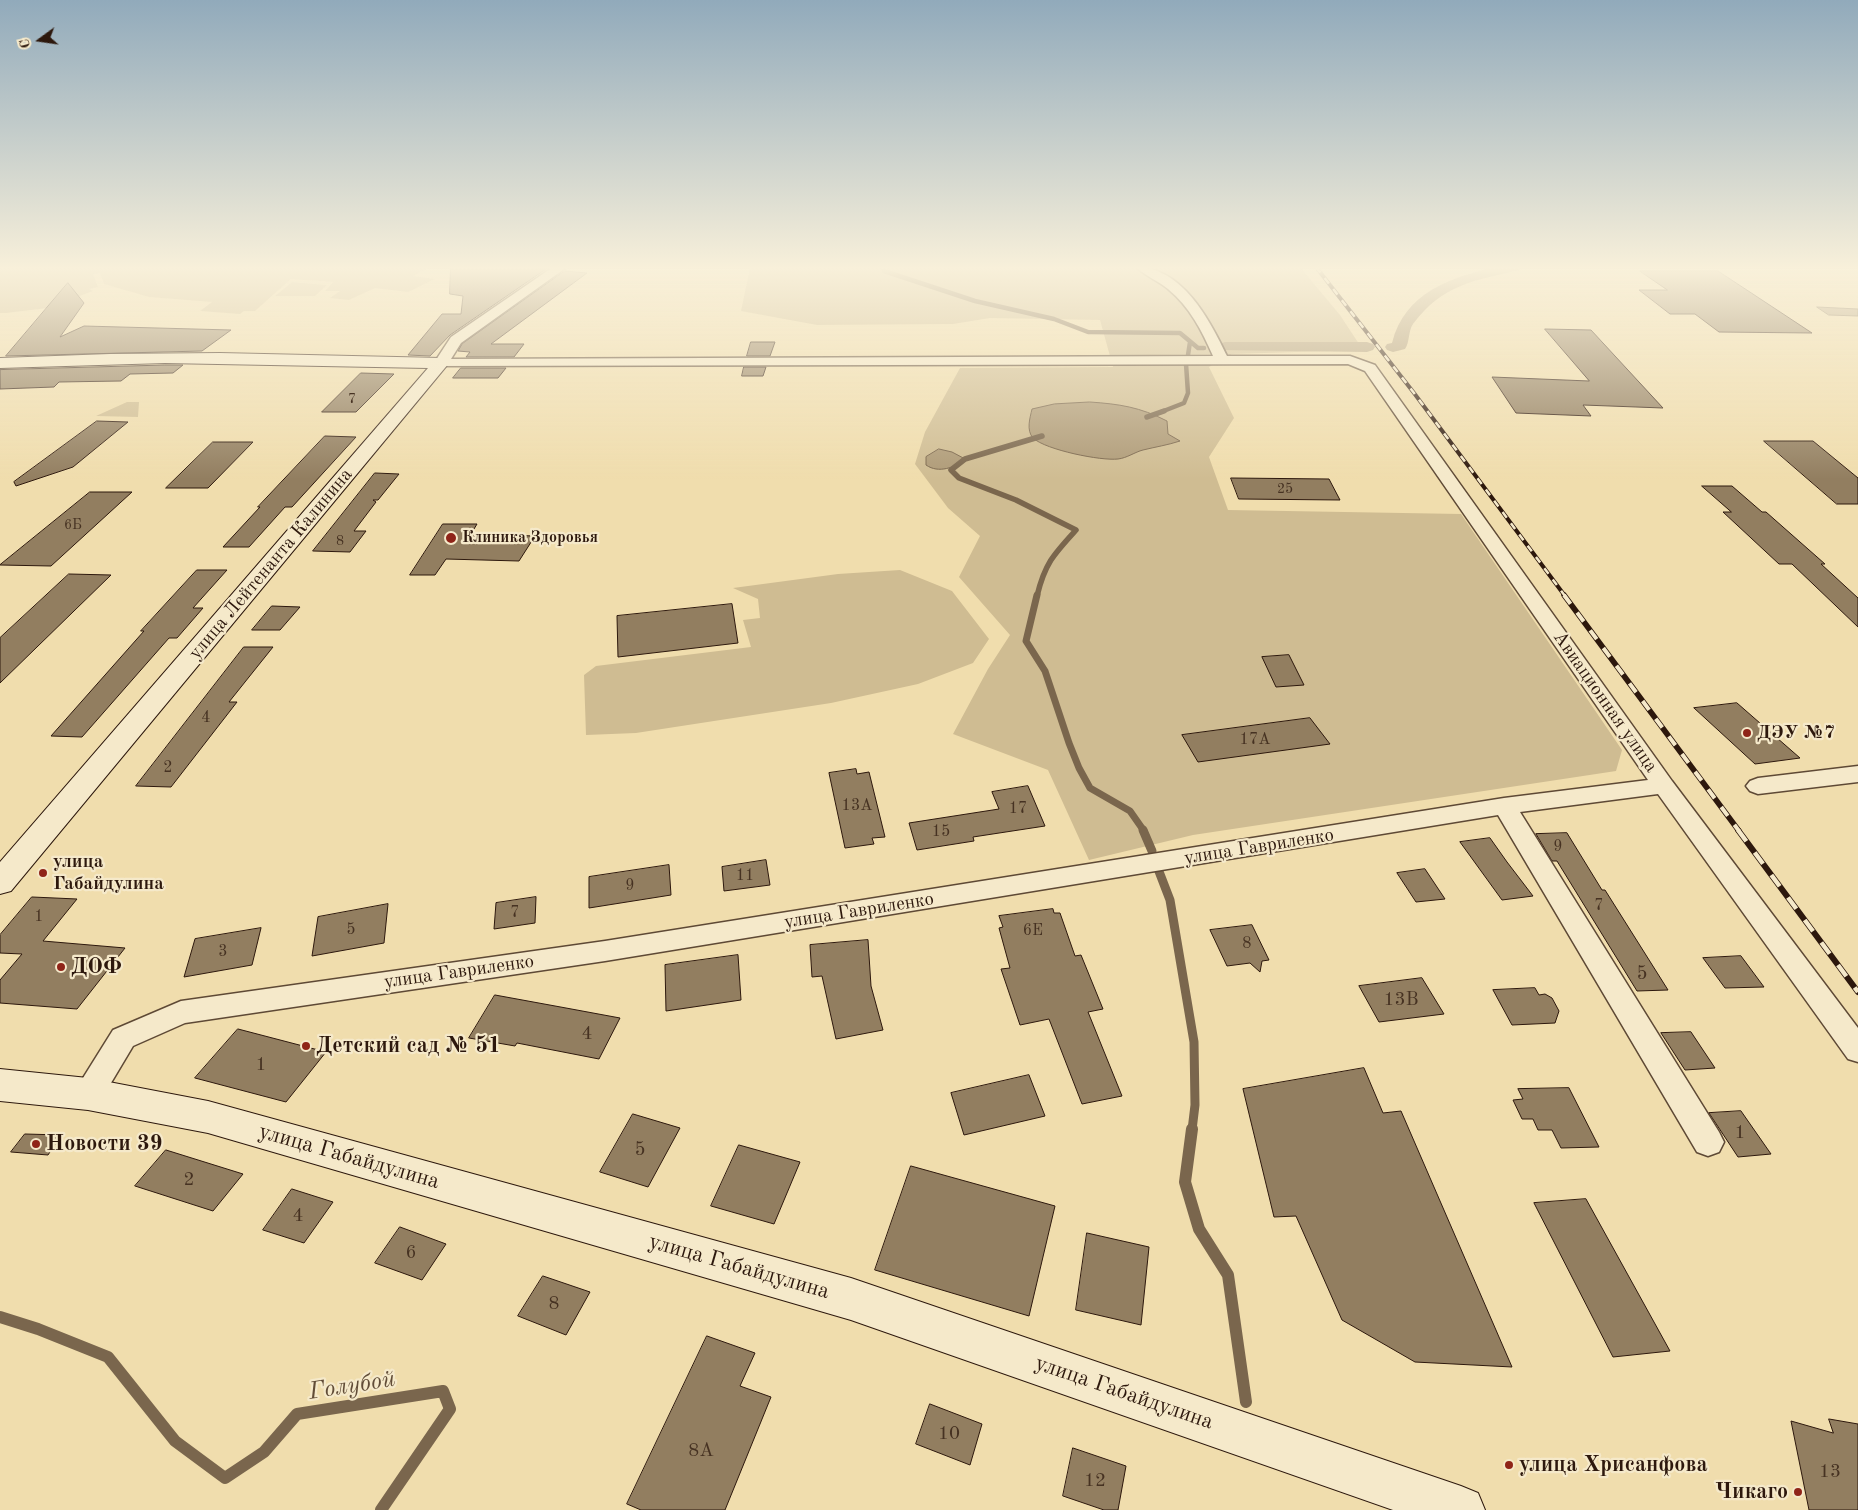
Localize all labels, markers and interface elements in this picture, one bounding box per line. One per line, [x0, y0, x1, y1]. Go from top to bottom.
north arrow [15, 15, 65, 65]
text: С [18, 37, 33, 50]
house number: 7 [348, 391, 356, 407]
street label: улица Лейтенанта Калинина [184, 464, 358, 664]
house number: 25 [1277, 481, 1293, 497]
house number: 6Б [64, 517, 82, 533]
place label: Клиника Здоровья [462, 528, 598, 548]
marker: Клиника Здоровья [444, 531, 458, 545]
house number: 8 [336, 533, 344, 549]
street label: Авиационная улица [1548, 627, 1662, 777]
house number: 4 [201, 708, 211, 728]
place label: ДЭУ №7 [1757, 722, 1835, 744]
marker: ДЭУ №7 [1741, 727, 1753, 739]
house number: 17А [1240, 730, 1270, 750]
house number: 2 [163, 758, 173, 778]
house number: 13А [842, 796, 872, 816]
house number: 17 [1009, 799, 1027, 819]
house number: 15 [932, 822, 950, 842]
street label: улица Гавриленко [1182, 824, 1336, 870]
house number: 9 [1553, 837, 1563, 857]
place label: улица Габайдулина [53, 851, 164, 895]
house number: 11 [736, 866, 754, 886]
marker: улица Габайдулина [37, 867, 49, 879]
house number: 9 [625, 876, 635, 896]
street label: улица Гавриленко [782, 888, 936, 934]
house number: 7 [1594, 896, 1604, 916]
house number: 7 [510, 903, 520, 923]
house number: 1 [34, 907, 44, 927]
house number: 5 [346, 920, 356, 940]
house number: 6Е [1023, 921, 1043, 941]
house number: 8 [1242, 934, 1252, 954]
house number: 3 [218, 942, 228, 962]
street label: улица Гавриленко [382, 950, 536, 994]
place label: ДОФ [71, 954, 122, 980]
marker: ДОФ [55, 961, 67, 973]
house number: 5 [1636, 963, 1648, 985]
house number: 13В [1383, 989, 1419, 1011]
house number: 4 [581, 1023, 593, 1045]
place label: Детский сад № 51 [316, 1033, 501, 1059]
marker: Детский сад № 51 [300, 1040, 312, 1052]
house number: 1 [255, 1054, 267, 1076]
street label: улица Габайдулина [255, 1119, 443, 1195]
house number: 1 [1734, 1122, 1746, 1144]
place label: Новости 39 [46, 1131, 163, 1157]
marker: Новости 39 [30, 1138, 42, 1150]
house number: 5 [634, 1139, 646, 1161]
house number: 2 [183, 1169, 195, 1191]
house number: 4 [292, 1205, 304, 1227]
street label: улица Габайдулина [645, 1229, 833, 1305]
house number: 6 [405, 1242, 417, 1264]
house number: 8 [548, 1293, 560, 1315]
street label: улица Габайдулина [1031, 1350, 1217, 1436]
water label: Голубой [307, 1365, 397, 1407]
house number: 10 [938, 1423, 960, 1445]
house number: 8А [688, 1440, 714, 1462]
place label: улица Хрисанфова [1519, 1452, 1708, 1478]
marker: улица Хрисанфова [1503, 1459, 1515, 1471]
house number: 13 [1819, 1461, 1841, 1483]
house number: 12 [1084, 1470, 1106, 1492]
place label: Чикаго [1715, 1479, 1788, 1505]
marker: Чикаго [1792, 1486, 1804, 1498]

